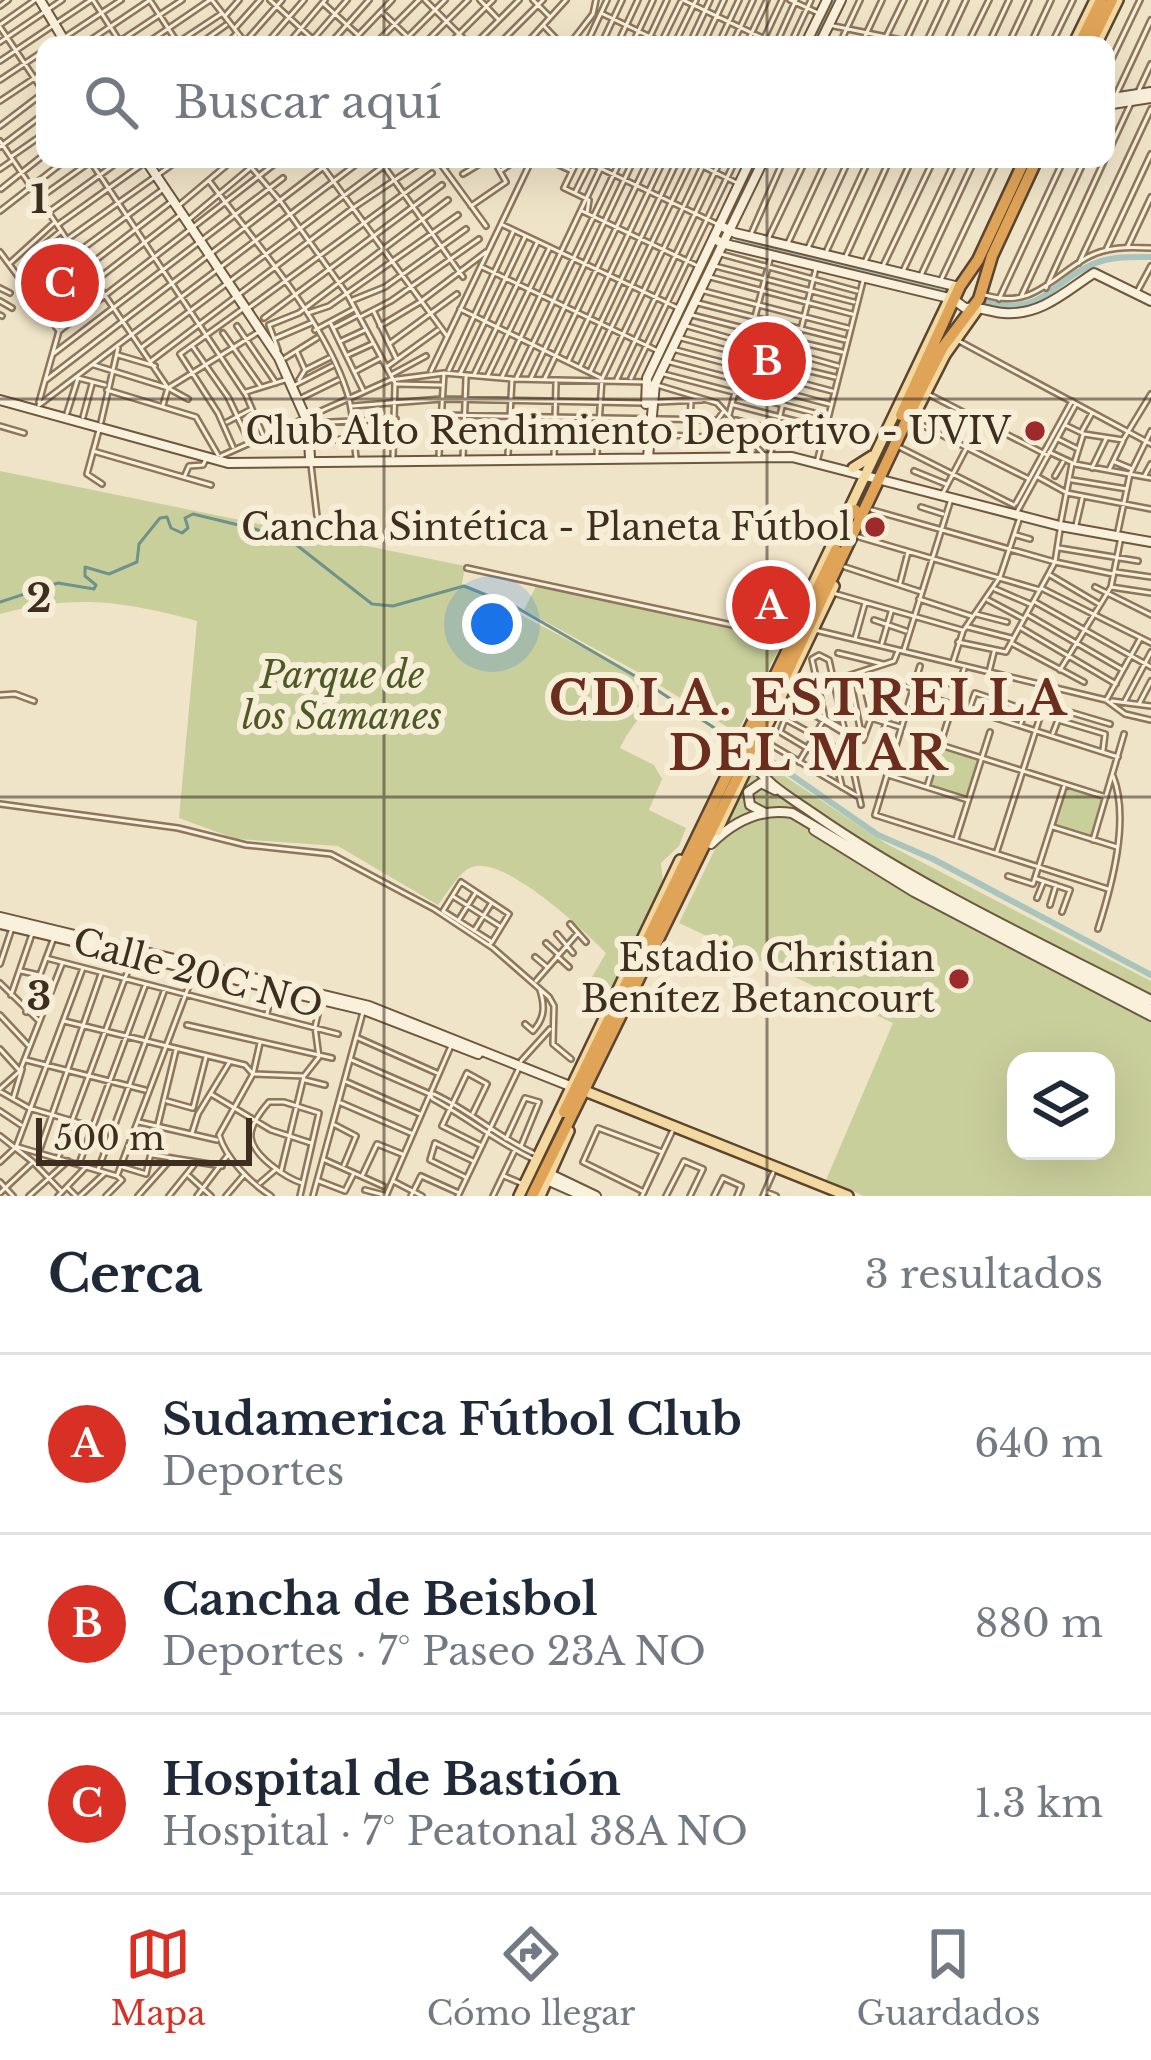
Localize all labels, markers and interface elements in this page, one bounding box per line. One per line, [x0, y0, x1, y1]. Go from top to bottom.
search box [36, 36, 1115, 168]
icon: search [78, 69, 144, 135]
text: Buscar aquí [174, 74, 441, 130]
text: 1 [30, 175, 48, 224]
pin: C [21, 238, 99, 328]
pin: B [728, 316, 806, 406]
place label: Club Alto Rendimiento Deportivo - UVIV [245, 409, 1012, 454]
marker: Club Alto Rendimiento Deportivo - UVIV [1022, 418, 1048, 444]
place label: Cancha Sintética - Planeta Fútbol [241, 505, 851, 550]
marker: Cancha Sintética - Planeta Fútbol [862, 514, 888, 540]
pin: A [732, 560, 810, 650]
text: 2 [26, 574, 52, 623]
your location [462, 594, 522, 654]
park label: Parque de los Samanes [242, 653, 442, 739]
district label: CDLA. ESTRELLA DEL MAR [549, 668, 1069, 783]
street label: Calle 20C NO [68, 918, 328, 1028]
place label: Estadio Christian Benítez Betancourt [581, 936, 935, 1022]
marker: Estadio Christian Benítez Betancourt [946, 966, 972, 992]
text: 3 [27, 972, 51, 1021]
map controls [1007, 1052, 1115, 1160]
button: layers [1007, 1052, 1115, 1160]
scale bar [36, 1112, 252, 1165]
text: 500 m [54, 1118, 165, 1159]
text: Cerca [48, 1243, 203, 1306]
text: 3 resultados [865, 1250, 1103, 1299]
text: Sudamerica Fútbol Club [162, 1391, 742, 1447]
text: A [71, 1419, 103, 1468]
text: 640 m [974, 1419, 1103, 1468]
text: Deportes [162, 1447, 344, 1496]
text: Cancha de Beisbol [162, 1571, 598, 1627]
text: B [71, 1599, 103, 1648]
text: 880 m [975, 1599, 1103, 1648]
text: Deportes · 7° Paseo 23A NO [162, 1627, 706, 1676]
text: Hospital de Bastión [162, 1751, 621, 1807]
text: C [71, 1779, 103, 1828]
text: 1.3 km [974, 1779, 1103, 1828]
text: Hospital · 7° Peatonal 38A NO [162, 1807, 748, 1856]
tab: Mapa [111, 1921, 206, 2034]
tab: Cómo llegar [427, 1921, 635, 2034]
tab: Guardados [856, 1921, 1040, 2034]

